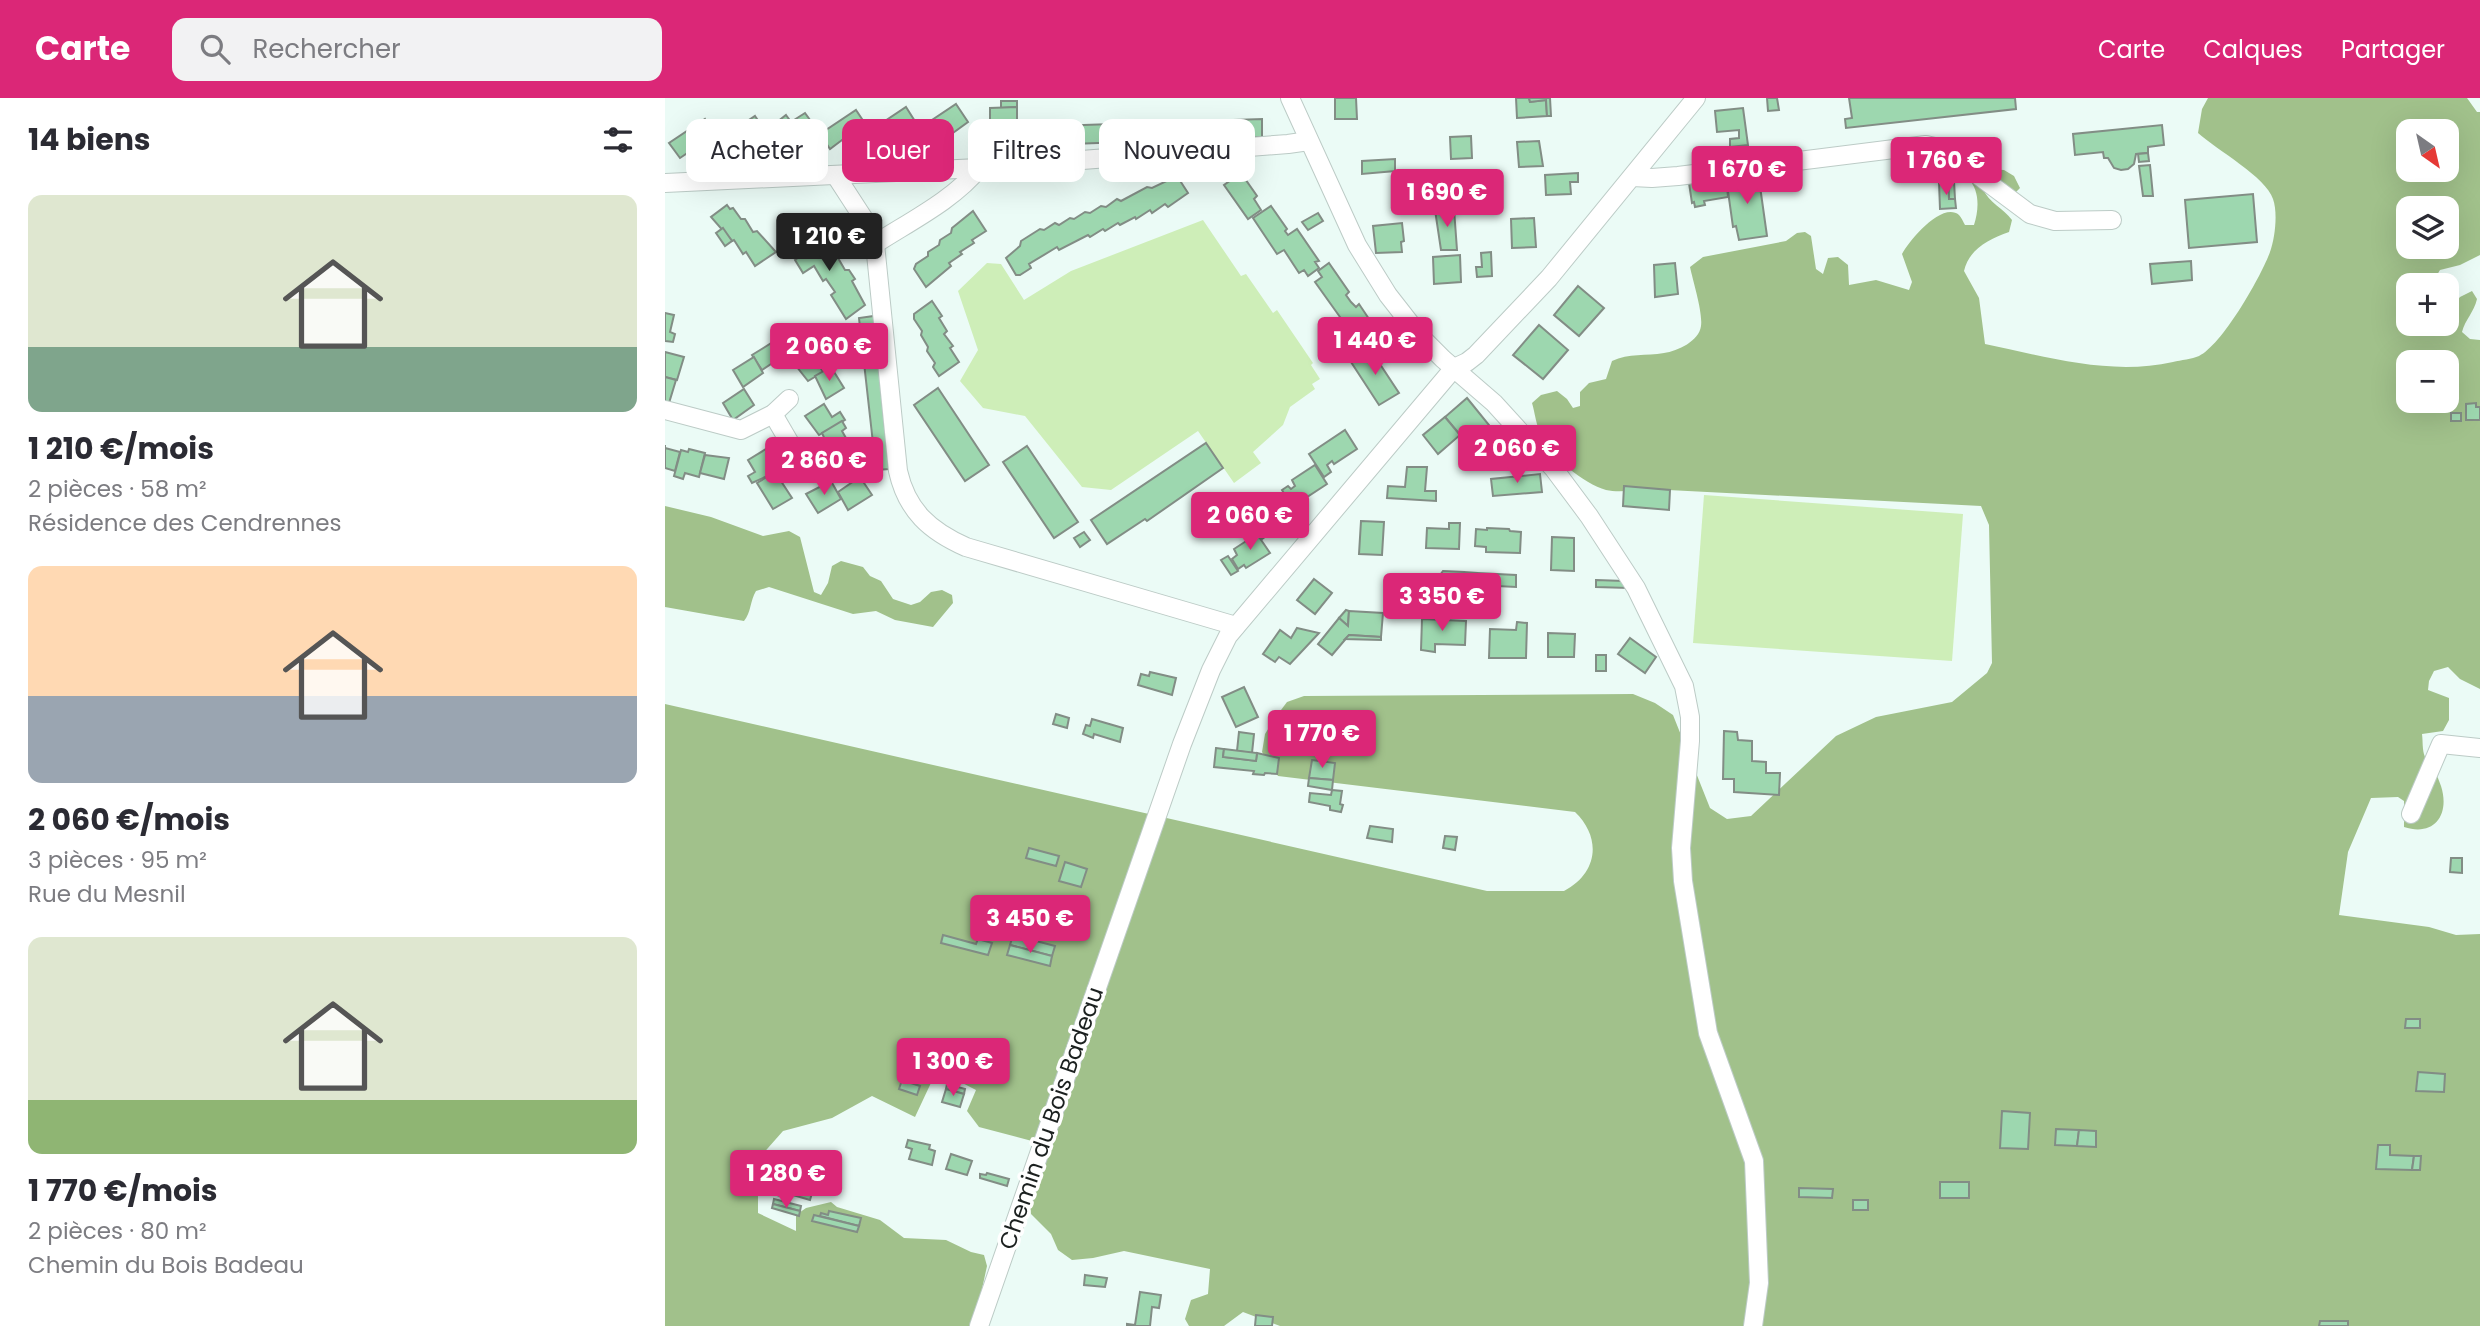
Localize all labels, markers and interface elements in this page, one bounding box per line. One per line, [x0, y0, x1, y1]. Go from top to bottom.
search box [172, 18, 662, 81]
text: Carte [35, 25, 130, 72]
icon: search [196, 30, 234, 68]
text: Rechercher [252, 31, 401, 67]
text: Carte [2098, 33, 2165, 66]
text: Calques [2203, 33, 2303, 66]
text: Partager [2341, 33, 2445, 66]
text: 14 biens [28, 118, 151, 161]
chip: Acheter [686, 119, 828, 182]
chip: Louer [842, 119, 954, 182]
chip: Filtres [968, 119, 1085, 182]
chip: Nouveau [1099, 119, 1255, 182]
north arrow [2396, 119, 2459, 182]
map controls [2396, 119, 2459, 413]
icon: filters [599, 121, 637, 159]
pin: 1 760 € [1881, 138, 2011, 197]
text: 1 760 € [1907, 144, 1985, 176]
pin: 1 670 € [1682, 146, 1812, 206]
text: 1 670 € [1708, 153, 1786, 185]
pin: 1 690 € [1382, 170, 1512, 229]
text: 1 690 € [1407, 176, 1487, 208]
button: layers [2396, 196, 2459, 259]
pin: 1 210 € [764, 214, 894, 273]
text: 1 210 € [792, 220, 866, 252]
icon: home [270, 241, 396, 367]
button: + [2396, 273, 2459, 336]
pin: 1 440 € [1310, 317, 1440, 377]
pin: 2 060 € [764, 324, 894, 383]
text: 1 440 € [1334, 324, 1416, 356]
text: 2 060 € [786, 330, 872, 362]
button: − [2396, 350, 2459, 413]
pin: 2 060 € [1452, 426, 1582, 485]
text: 1 210 €/mois [28, 427, 214, 470]
text: 2 060 € [1474, 432, 1560, 464]
pin: 2 860 € [759, 438, 889, 497]
text: 2 860 € [781, 444, 867, 476]
text: 2 pièces · 58 m² [28, 473, 207, 505]
pin: 2 060 € [1185, 492, 1315, 552]
text: 2 060 € [1207, 499, 1293, 531]
text: Résidence des Cendrennes [28, 507, 342, 539]
pin: 3 350 € [1377, 574, 1507, 633]
text: 3 350 € [1399, 580, 1485, 612]
icon: home [270, 612, 396, 738]
pin: 1 770 € [1257, 710, 1387, 770]
text: 1 770 € [1284, 717, 1360, 749]
text: 2 060 €/mois [28, 798, 230, 841]
text: 3 pièces · 95 m² [28, 844, 207, 876]
text: Rue du Mesnil [28, 878, 186, 910]
pin: 3 450 € [965, 896, 1095, 955]
text: 3 450 € [986, 902, 1074, 934]
street label: Chemin du Bois Badeau [991, 982, 1111, 1254]
icon: home [270, 983, 396, 1109]
pin: 1 300 € [888, 1038, 1018, 1098]
text: 1 300 € [913, 1045, 993, 1077]
pin: 1 280 € [721, 1150, 851, 1210]
text: 1 280 € [746, 1157, 826, 1189]
text: 1 770 €/mois [28, 1169, 218, 1212]
text: 2 pièces · 80 m² [28, 1215, 207, 1247]
text: Chemin du Bois Badeau [28, 1249, 304, 1281]

